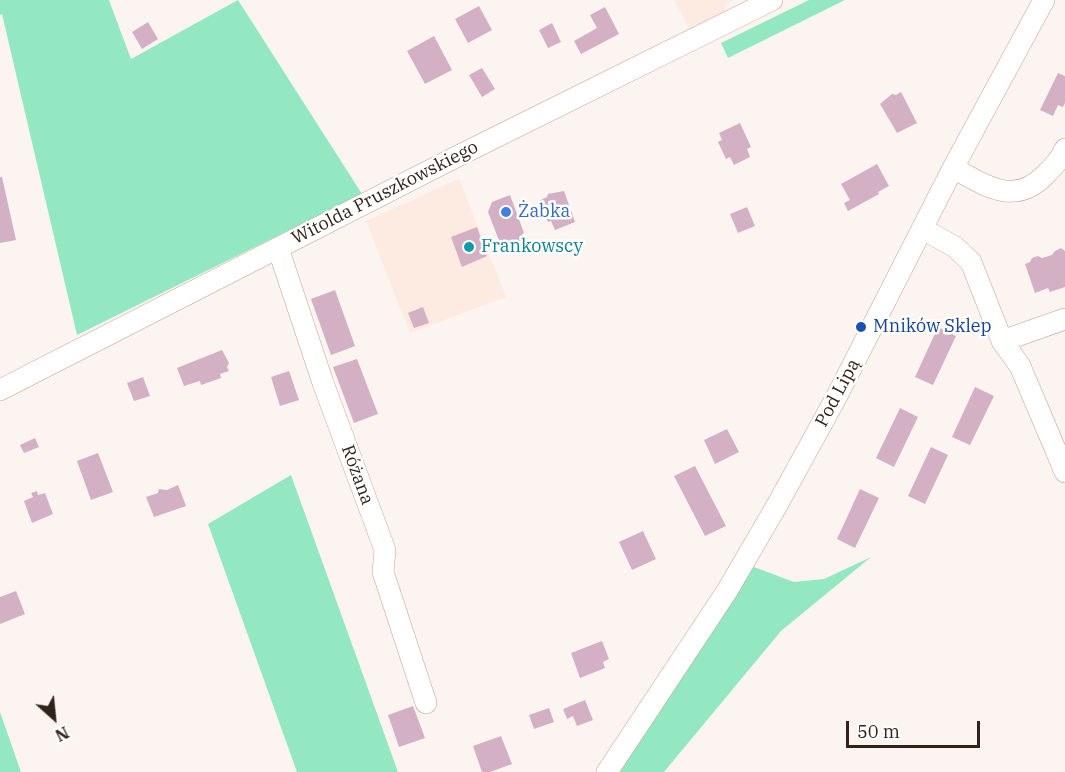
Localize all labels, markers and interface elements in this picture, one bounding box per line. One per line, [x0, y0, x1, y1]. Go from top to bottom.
street label: Witolda Pruszkowskiego [288, 137, 482, 249]
place label: Żabka [518, 201, 570, 223]
marker: Żabka [499, 205, 513, 219]
place label: Frankowscy [481, 236, 583, 258]
marker: Frankowscy [462, 240, 476, 254]
place label: Mników Sklep [873, 316, 991, 338]
marker: Mników Sklep [854, 320, 868, 334]
street label: Pod Lipą [811, 355, 865, 431]
street label: Różana [336, 442, 378, 508]
north arrow [24, 688, 84, 748]
scale bar [849, 709, 982, 747]
text: 50 m [857, 720, 900, 743]
text: N [52, 722, 72, 746]

